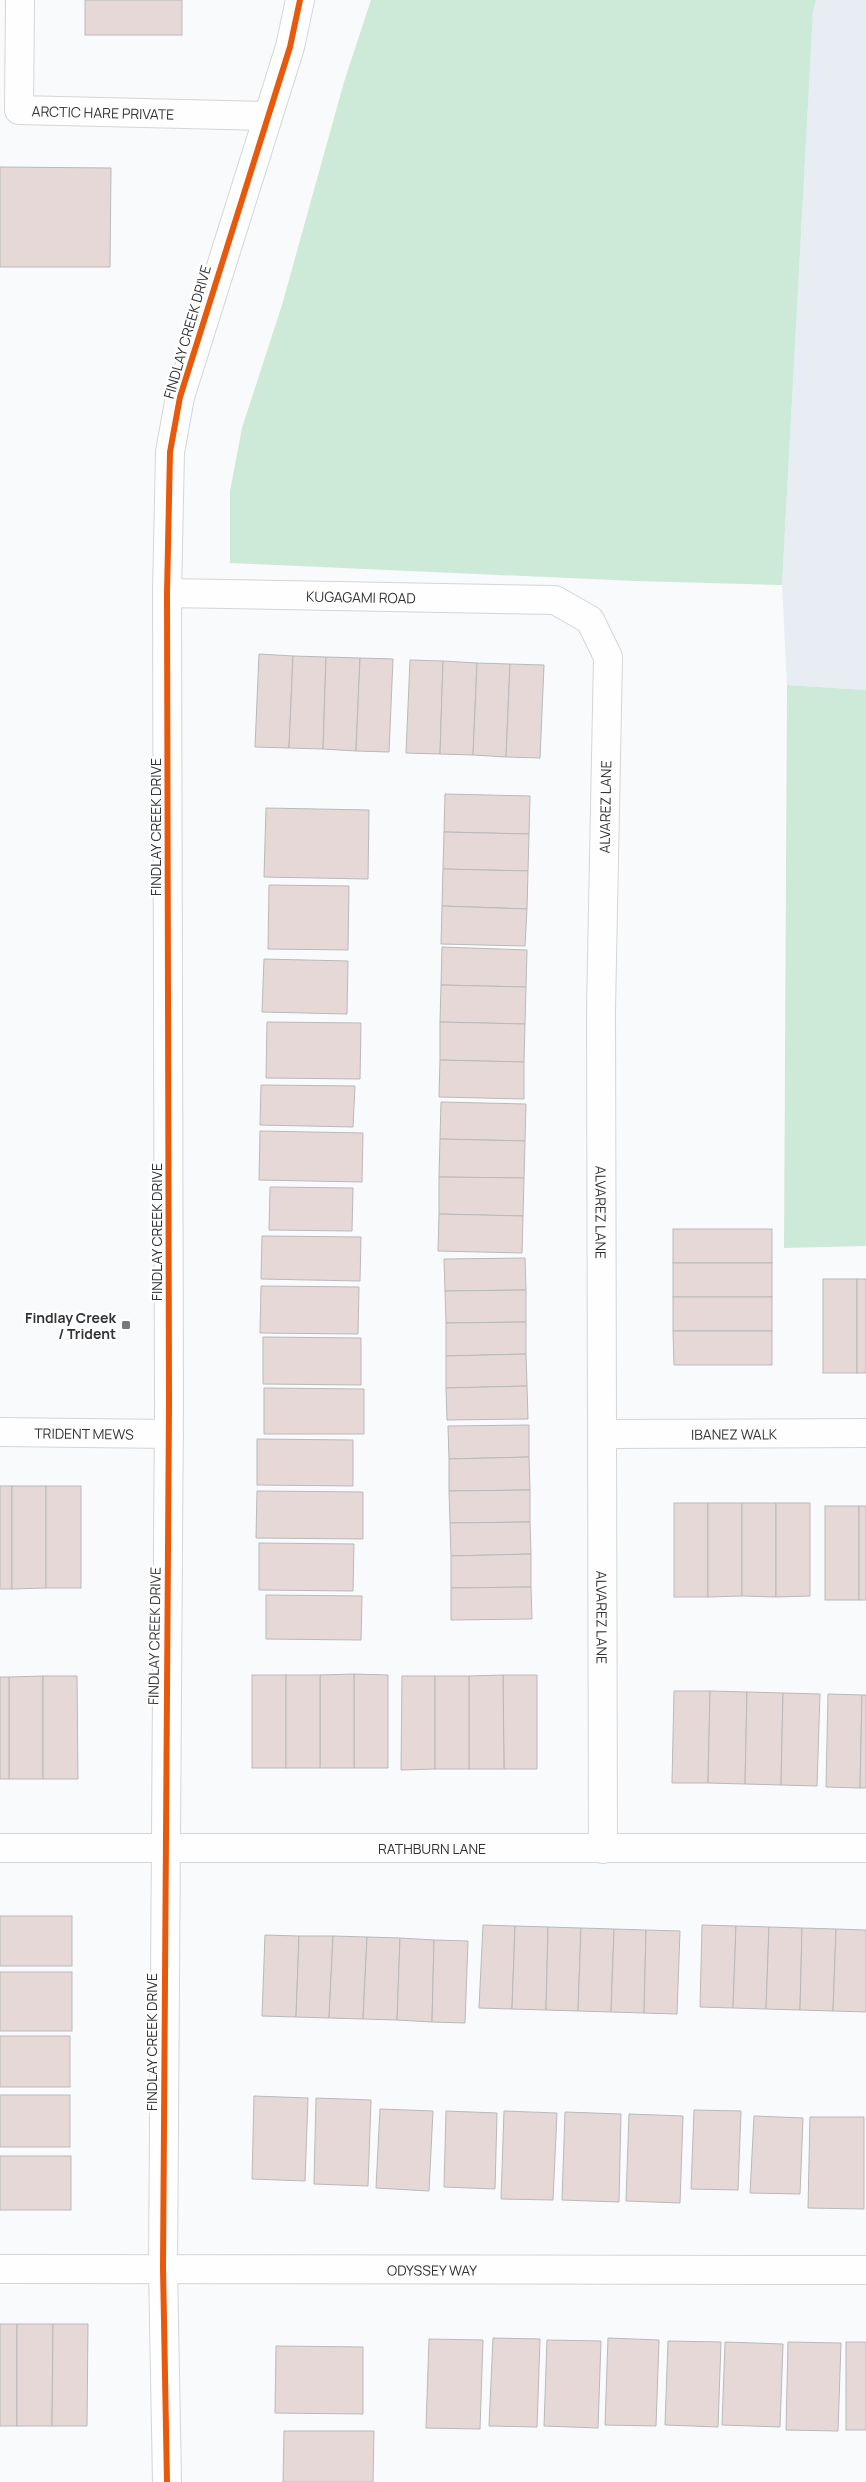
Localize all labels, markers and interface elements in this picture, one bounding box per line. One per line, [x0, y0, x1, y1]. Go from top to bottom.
street label: ARCTIC HARE PRIVATE [31, 101, 175, 123]
street label: FINDLAY CREEK DRIVE [159, 263, 215, 401]
street label: KUGAGAMI ROAD [306, 586, 416, 607]
street label: FINDLAY CREEK DRIVE [146, 758, 165, 896]
street label: ALVAREZ LANE [595, 760, 615, 854]
street label: FINDLAY CREEK DRIVE [147, 1163, 166, 1301]
street label: ALVAREZ LANE [592, 1166, 611, 1259]
place label: Findlay Creek / Trident [25, 1308, 116, 1343]
marker: Findlay Creek / Trident [120, 1319, 132, 1331]
street label: TRIDENT MEWS [34, 1423, 134, 1443]
street label: IBANEZ WALK [691, 1424, 778, 1443]
street label: FINDLAY CREEK DRIVE [143, 1567, 165, 1705]
street label: ALVAREZ LANE [593, 1571, 612, 1664]
street label: RATHBURN LANE [378, 1839, 486, 1858]
street label: FINDLAY CREEK DRIVE [142, 1973, 161, 2111]
street label: ODYSSEY WAY [387, 2260, 477, 2279]

